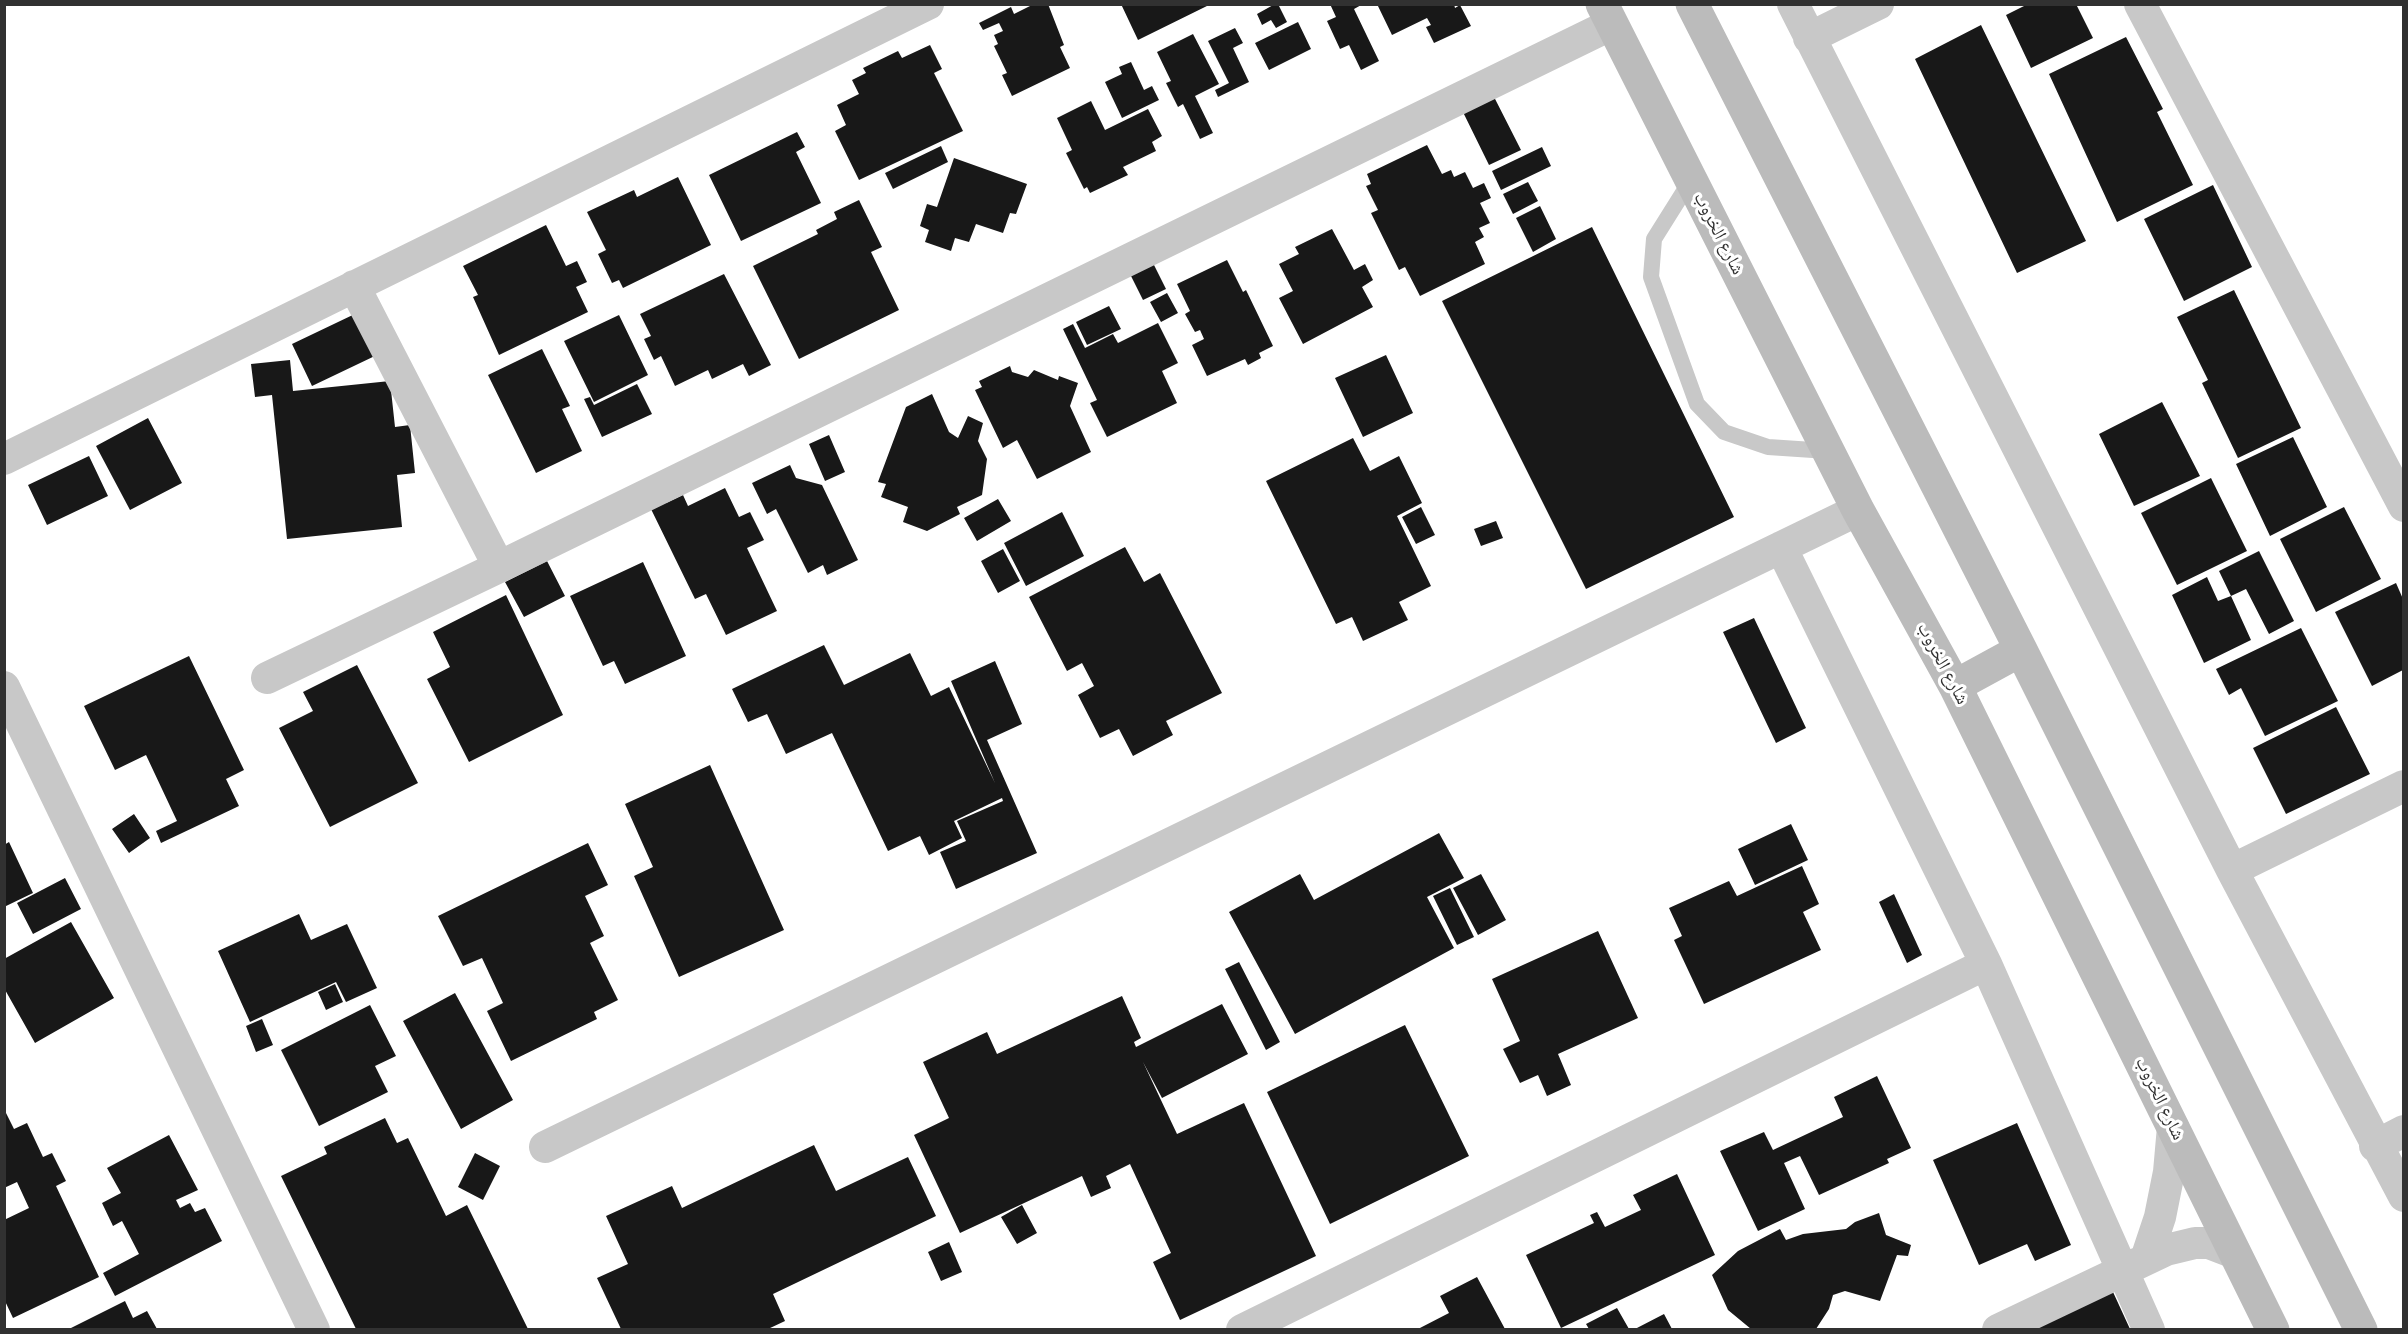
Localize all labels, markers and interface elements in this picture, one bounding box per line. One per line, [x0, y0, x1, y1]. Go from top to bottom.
street label: شارع الخروب [1688, 189, 1748, 279]
street label: شارع الخروب [1912, 620, 1972, 708]
street label: شارع الخروب [2130, 1054, 2188, 1144]

